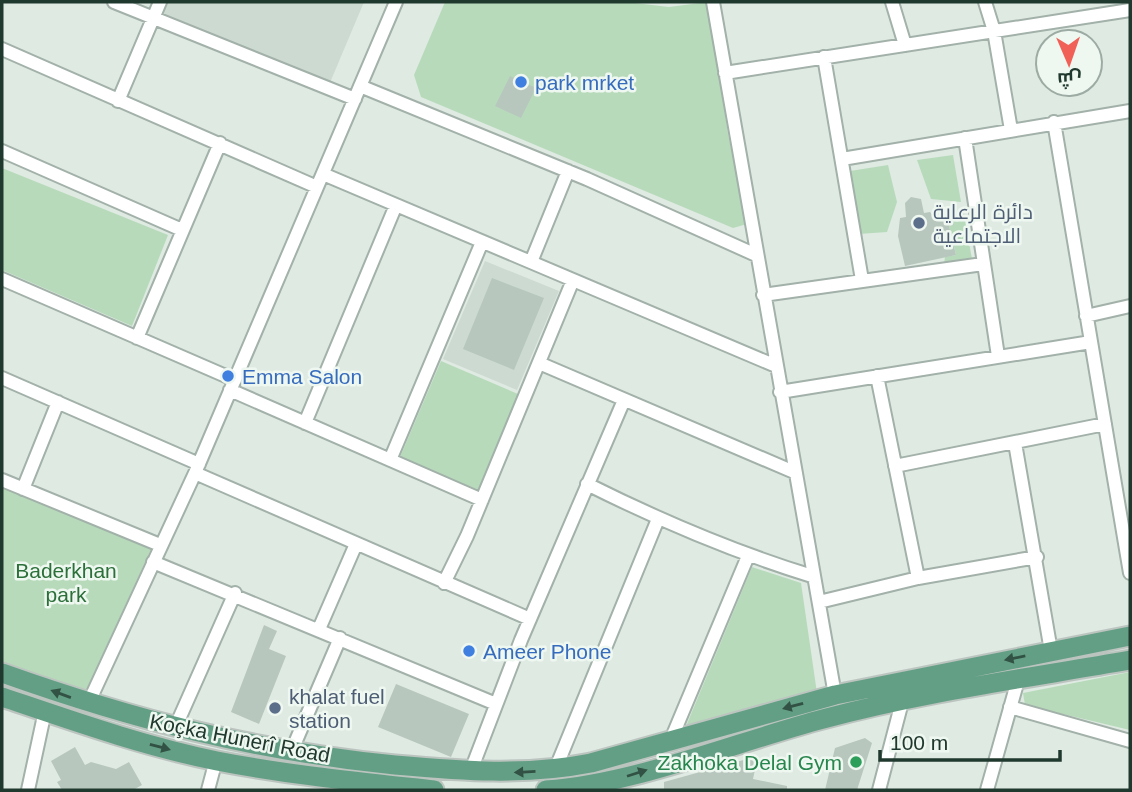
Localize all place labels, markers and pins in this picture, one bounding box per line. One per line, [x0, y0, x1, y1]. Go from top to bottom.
place label: park mrket [535, 71, 634, 94]
marker: park mrket [513, 74, 529, 90]
place label: دائرة الرعاية الاجتماعية [933, 200, 1033, 247]
marker: دائرة الرعاية الاجتماعية [911, 215, 927, 231]
place label: Emma Salon [242, 365, 362, 388]
marker: Emma Salon [220, 368, 236, 384]
place label: Ameer Phone [483, 640, 611, 663]
marker: Ameer Phone [461, 643, 477, 659]
place label: khalat fuel station [289, 685, 385, 732]
marker: khalat fuel station [267, 700, 283, 716]
place label: Zakhoka Delal Gym [658, 751, 842, 774]
marker: Zakhoka Delal Gym [848, 754, 864, 770]

